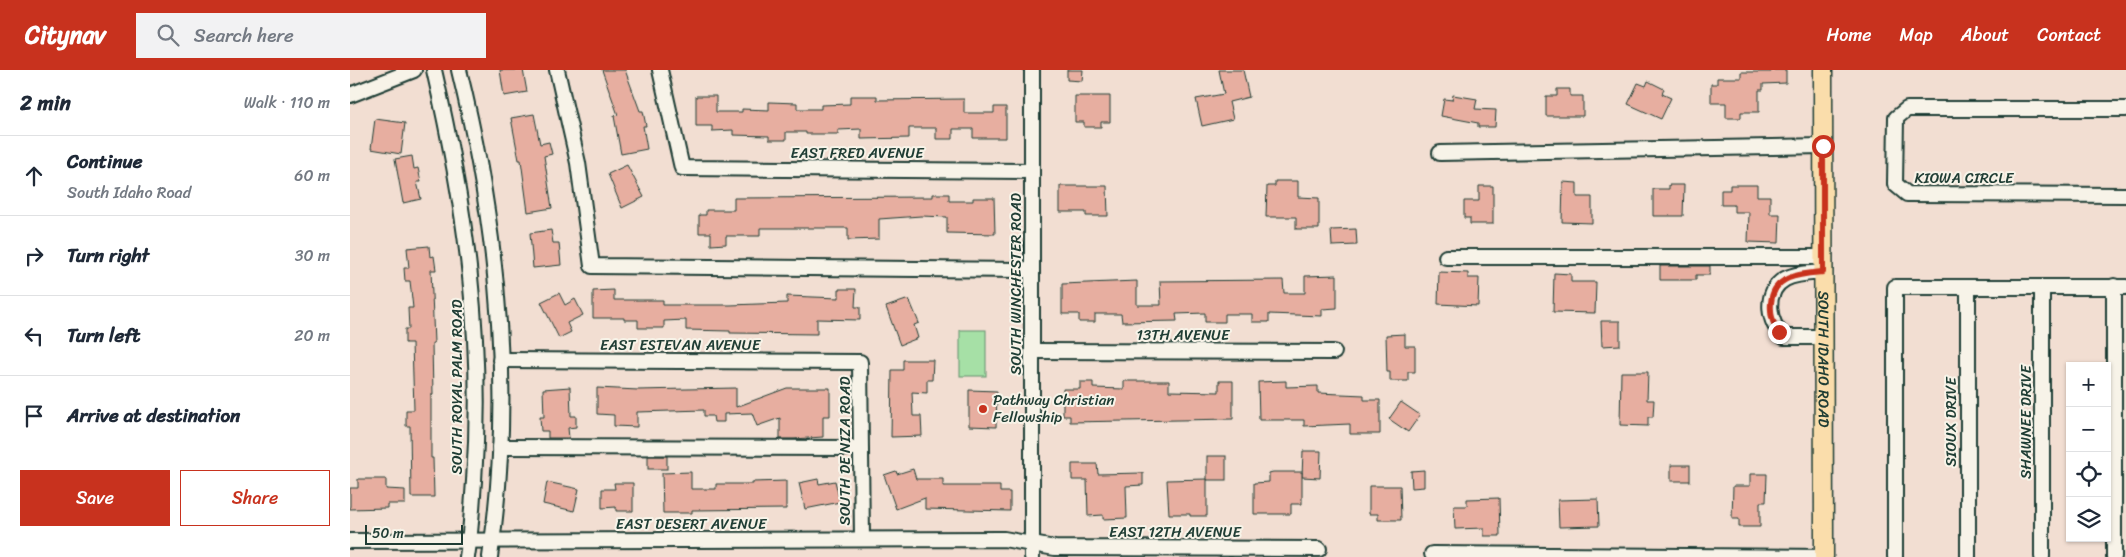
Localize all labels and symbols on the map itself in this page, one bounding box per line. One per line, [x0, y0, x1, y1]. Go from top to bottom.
route start [1812, 135, 1835, 158]
street label: EAST FRED AVENUE [790, 140, 925, 166]
street label: KIOWA CIRCLE [1915, 165, 2015, 191]
street label: SOUTH WINCHESTER ROAD [1003, 193, 1029, 375]
street label: SOUTH IDAHO ROAD [1810, 291, 1837, 427]
street label: SOUTH ROYAL PALM ROAD [444, 300, 470, 474]
route end [1768, 321, 1791, 344]
street label: 13TH AVENUE [1137, 322, 1231, 348]
street label: EAST ESTEVAN AVENUE [600, 332, 762, 358]
street label: SHAWNEE DRIVE [2013, 363, 2039, 479]
street label: SOUTH DE NIZA ROAD [832, 376, 858, 526]
street label: SIOUX DRIVE [1938, 376, 1964, 467]
place label: Pathway Christian Fellowship [993, 387, 1114, 430]
marker: Pathway Christian Fellowship [977, 403, 989, 415]
street label: EAST DESERT AVENUE [616, 511, 768, 537]
street label: EAST 12TH AVENUE [1109, 519, 1243, 545]
scale bar [365, 522, 462, 545]

